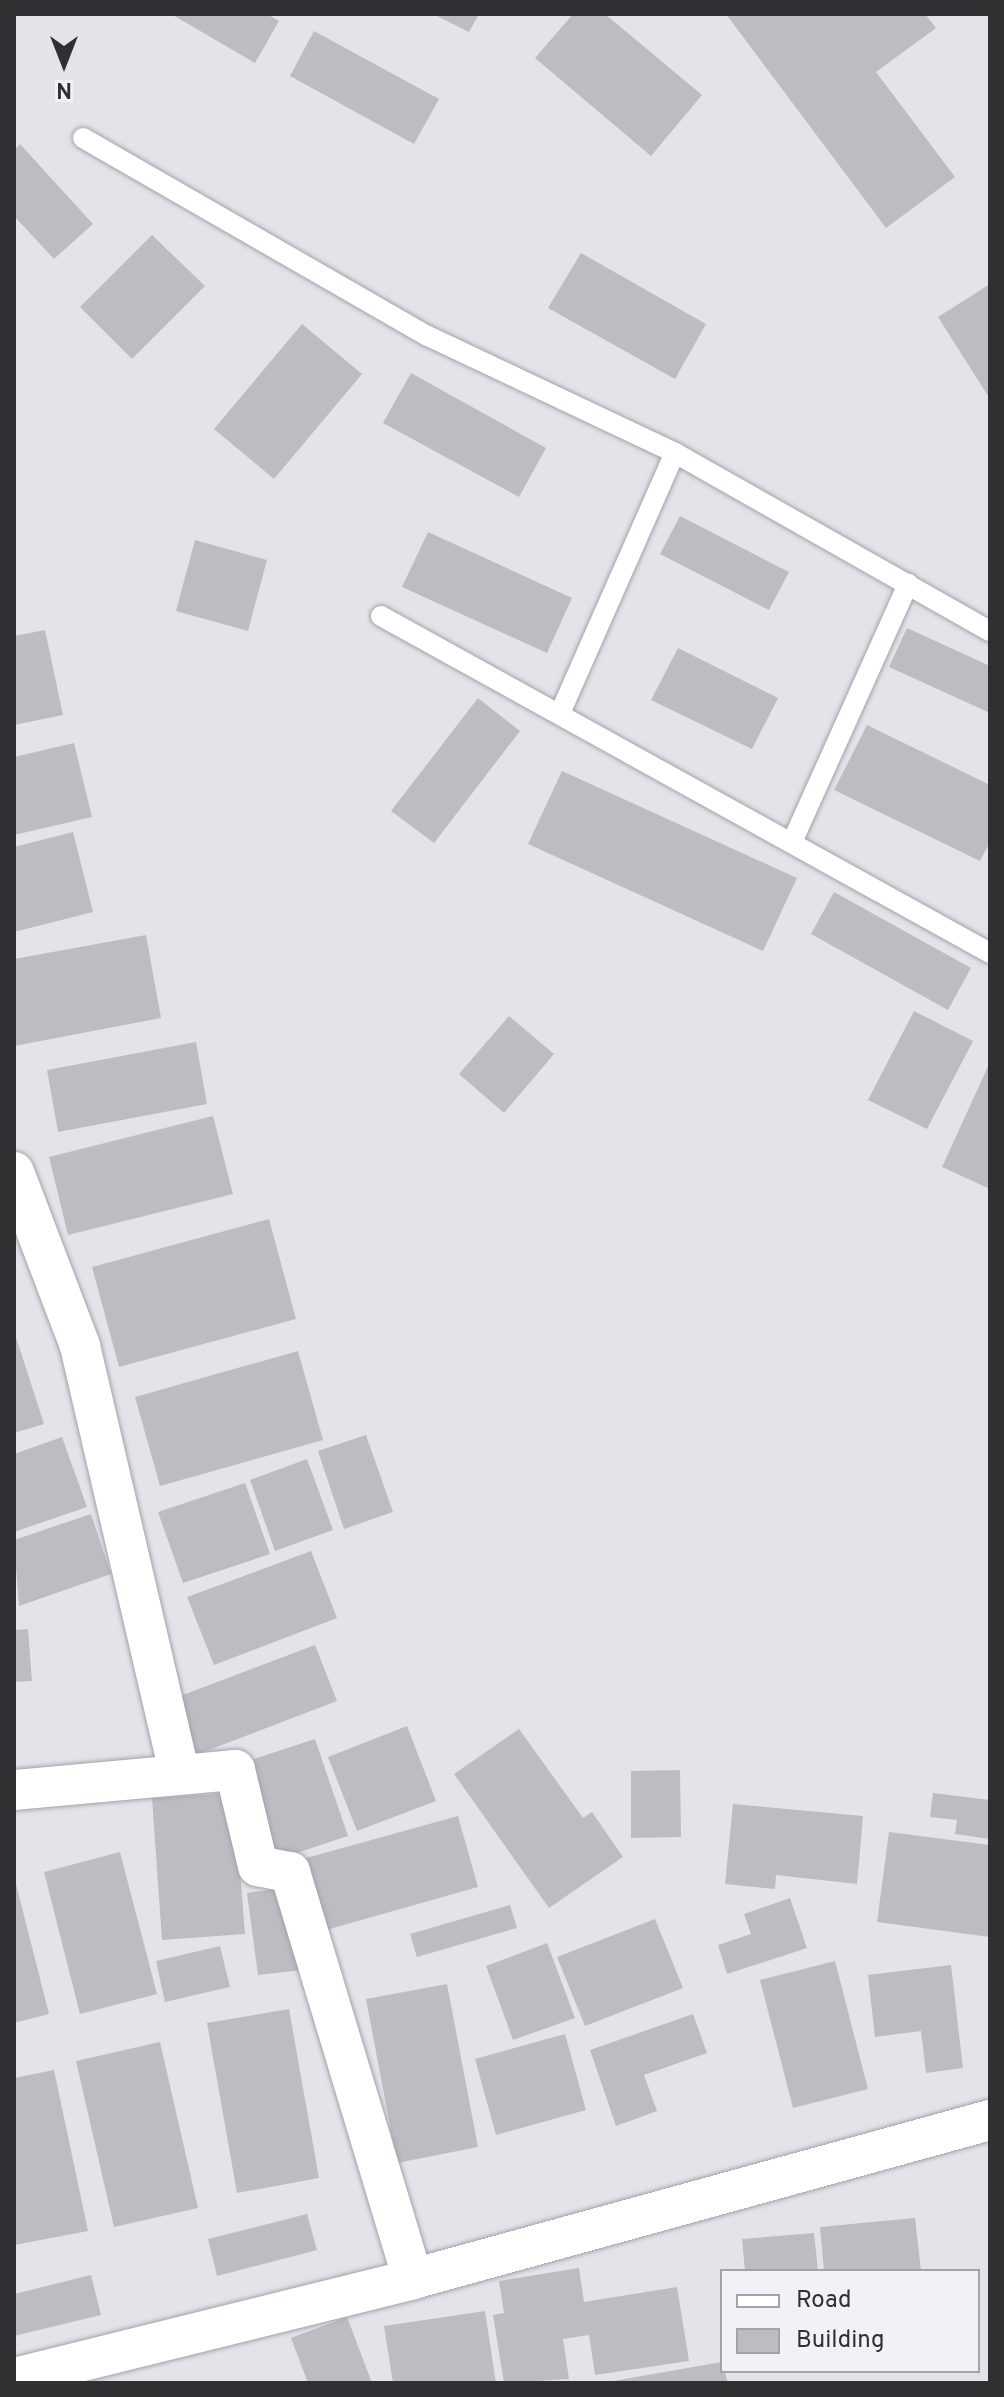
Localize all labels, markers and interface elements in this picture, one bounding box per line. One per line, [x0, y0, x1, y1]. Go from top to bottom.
north arrow [24, 24, 104, 104]
text: N [56, 75, 72, 102]
legend [720, 2269, 980, 2373]
text: Road [796, 2286, 852, 2316]
text: Building [796, 2326, 885, 2356]

